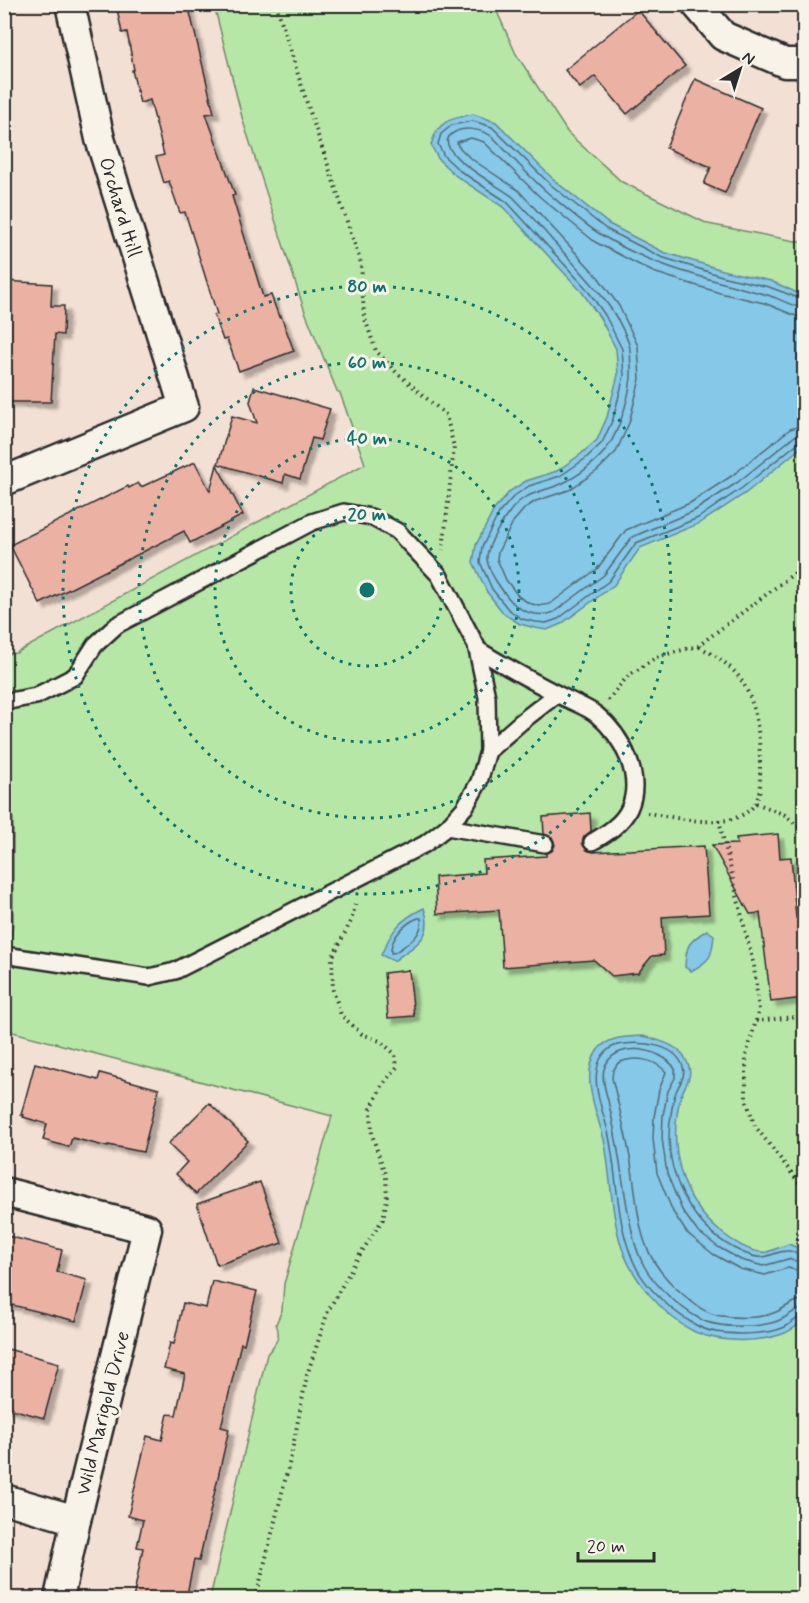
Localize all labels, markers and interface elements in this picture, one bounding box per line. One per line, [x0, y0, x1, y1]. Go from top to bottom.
north arrow [710, 39, 770, 99]
text: N [738, 47, 759, 70]
street label: Orchard Hill [92, 154, 148, 261]
text: 80 m [347, 275, 387, 299]
text: 60 m [348, 351, 386, 375]
text: 40 m [347, 427, 387, 451]
text: 20 m [348, 503, 386, 527]
centre of rings [357, 580, 377, 600]
street label: Wild Marigold Drive [70, 1328, 138, 1498]
scale bar [578, 1525, 654, 1563]
text: 20 m [587, 1535, 625, 1559]

